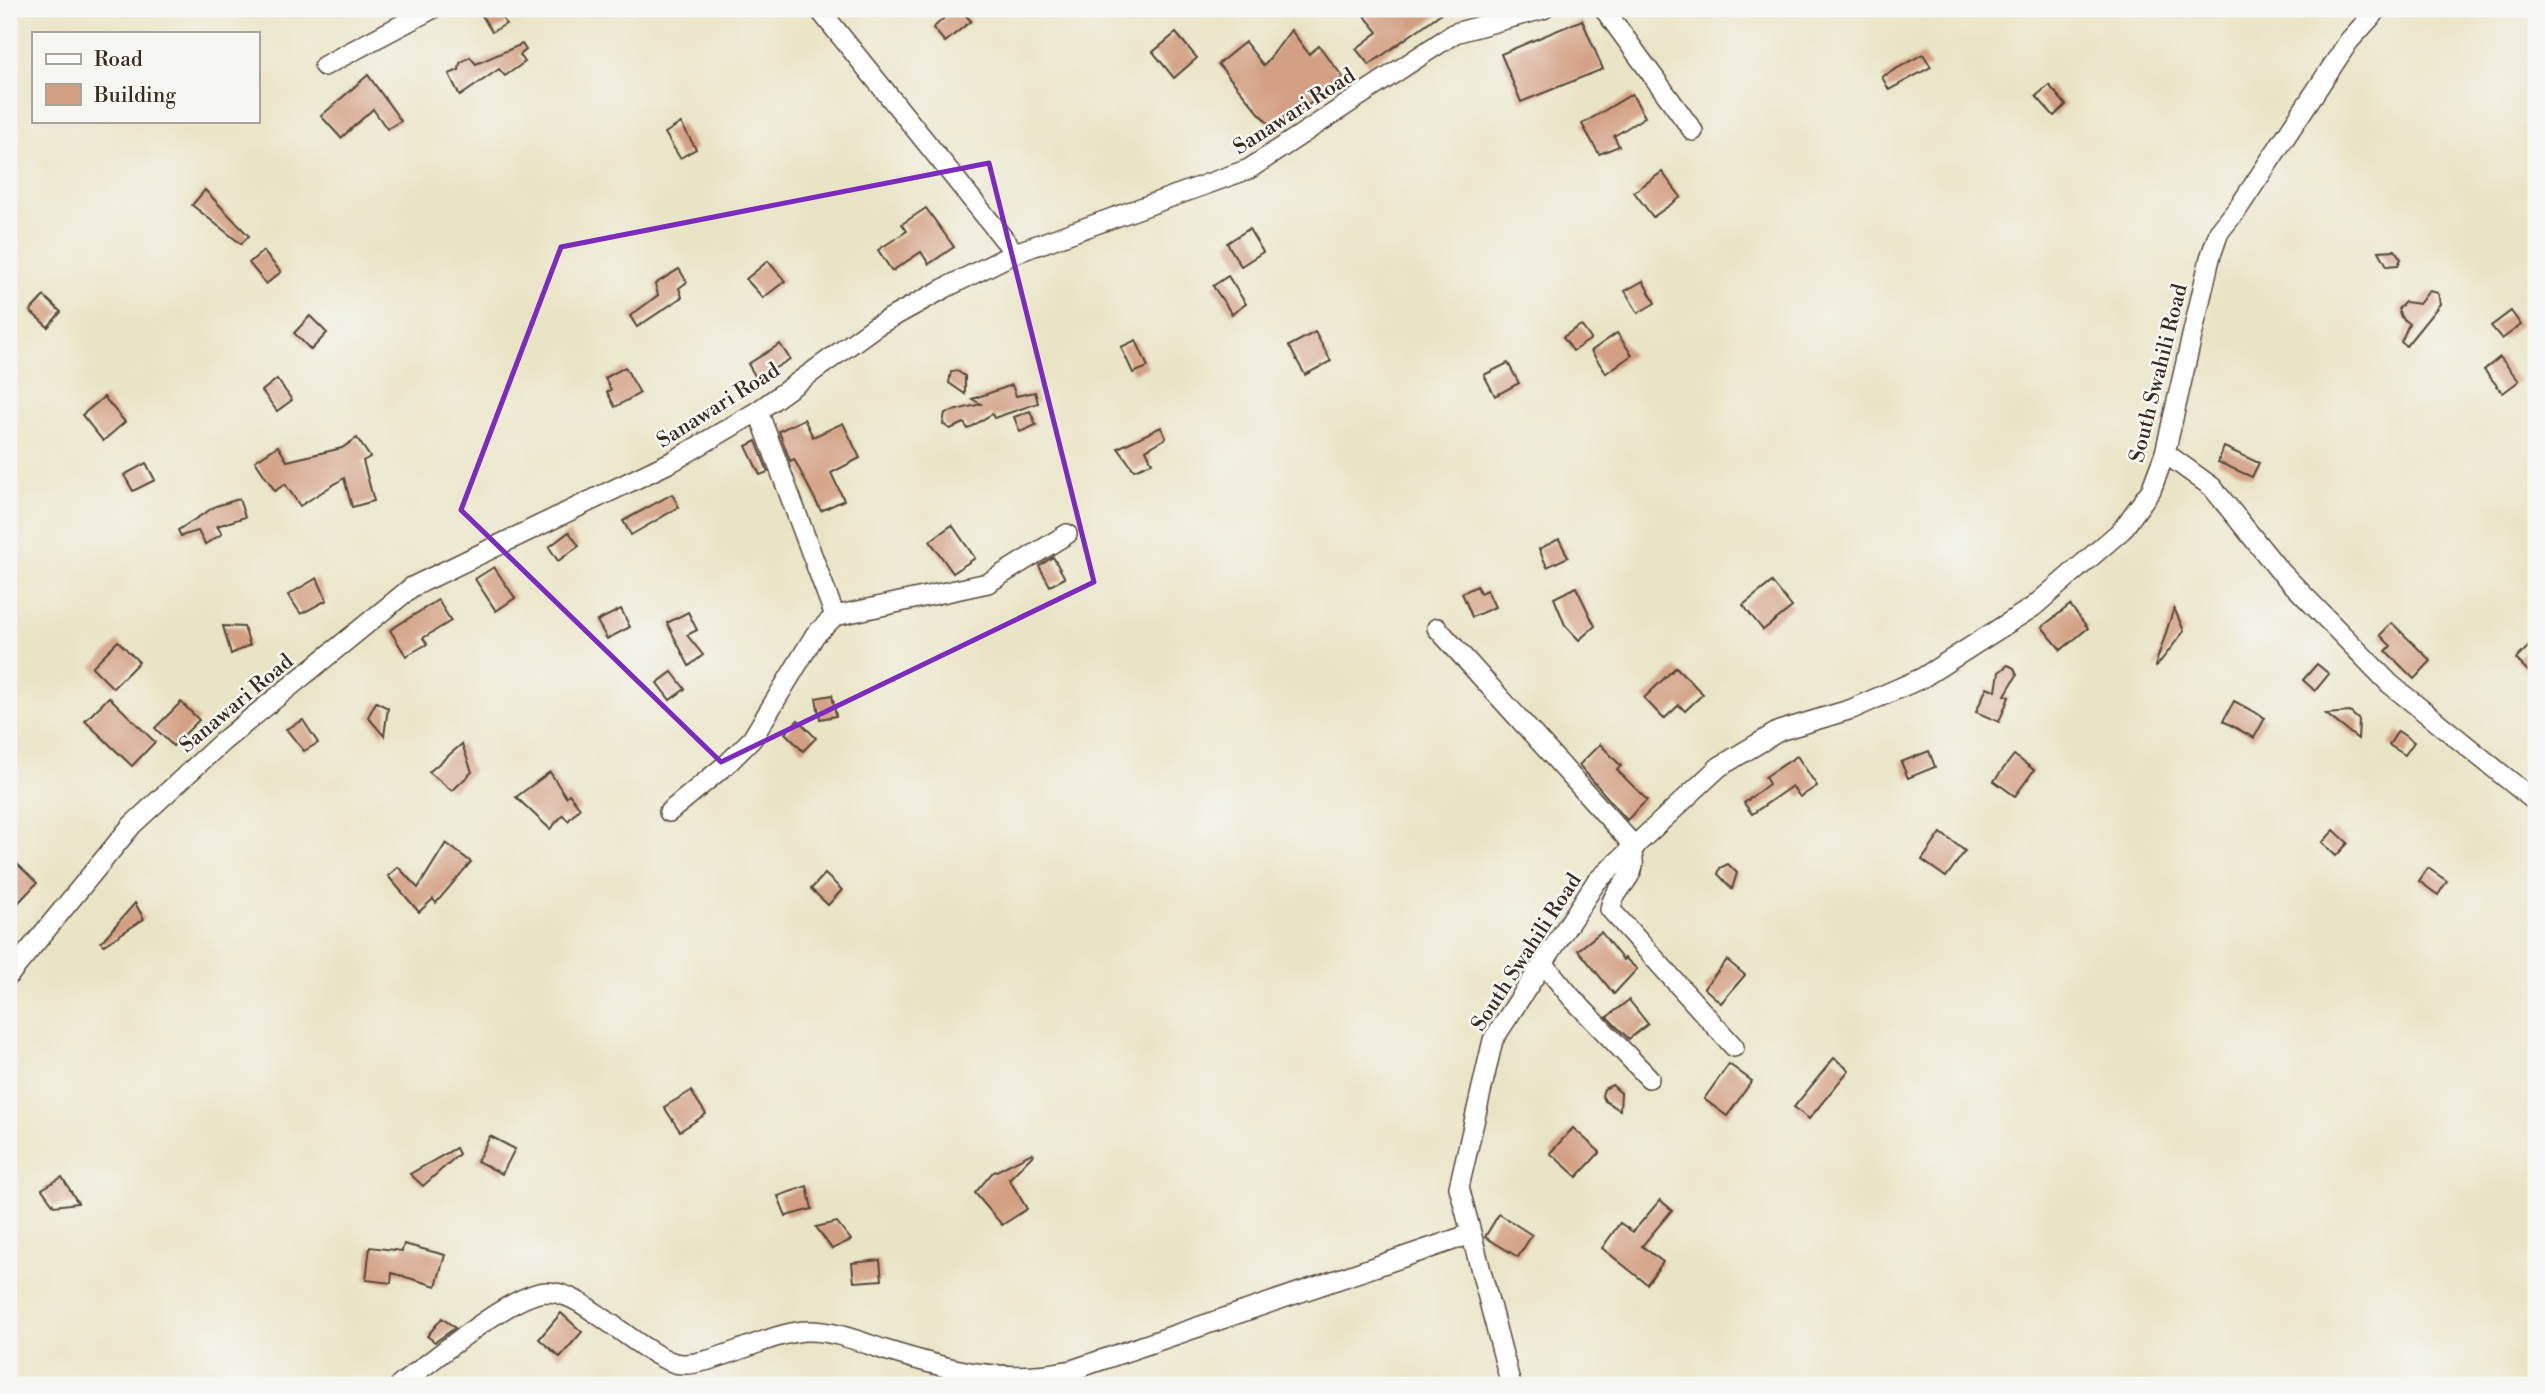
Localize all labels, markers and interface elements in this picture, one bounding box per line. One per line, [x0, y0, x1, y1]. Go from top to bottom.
legend [32, 32, 259, 122]
text: Road [94, 47, 143, 73]
street label: Sanawari Road [1229, 63, 1361, 161]
text: Building [93, 83, 176, 109]
street label: South Swahili Road [2124, 281, 2194, 465]
street label: Sanawari Road [652, 358, 785, 454]
street label: Sanawari Road [175, 649, 299, 759]
street label: South Swahili Road [1466, 869, 1588, 1036]

